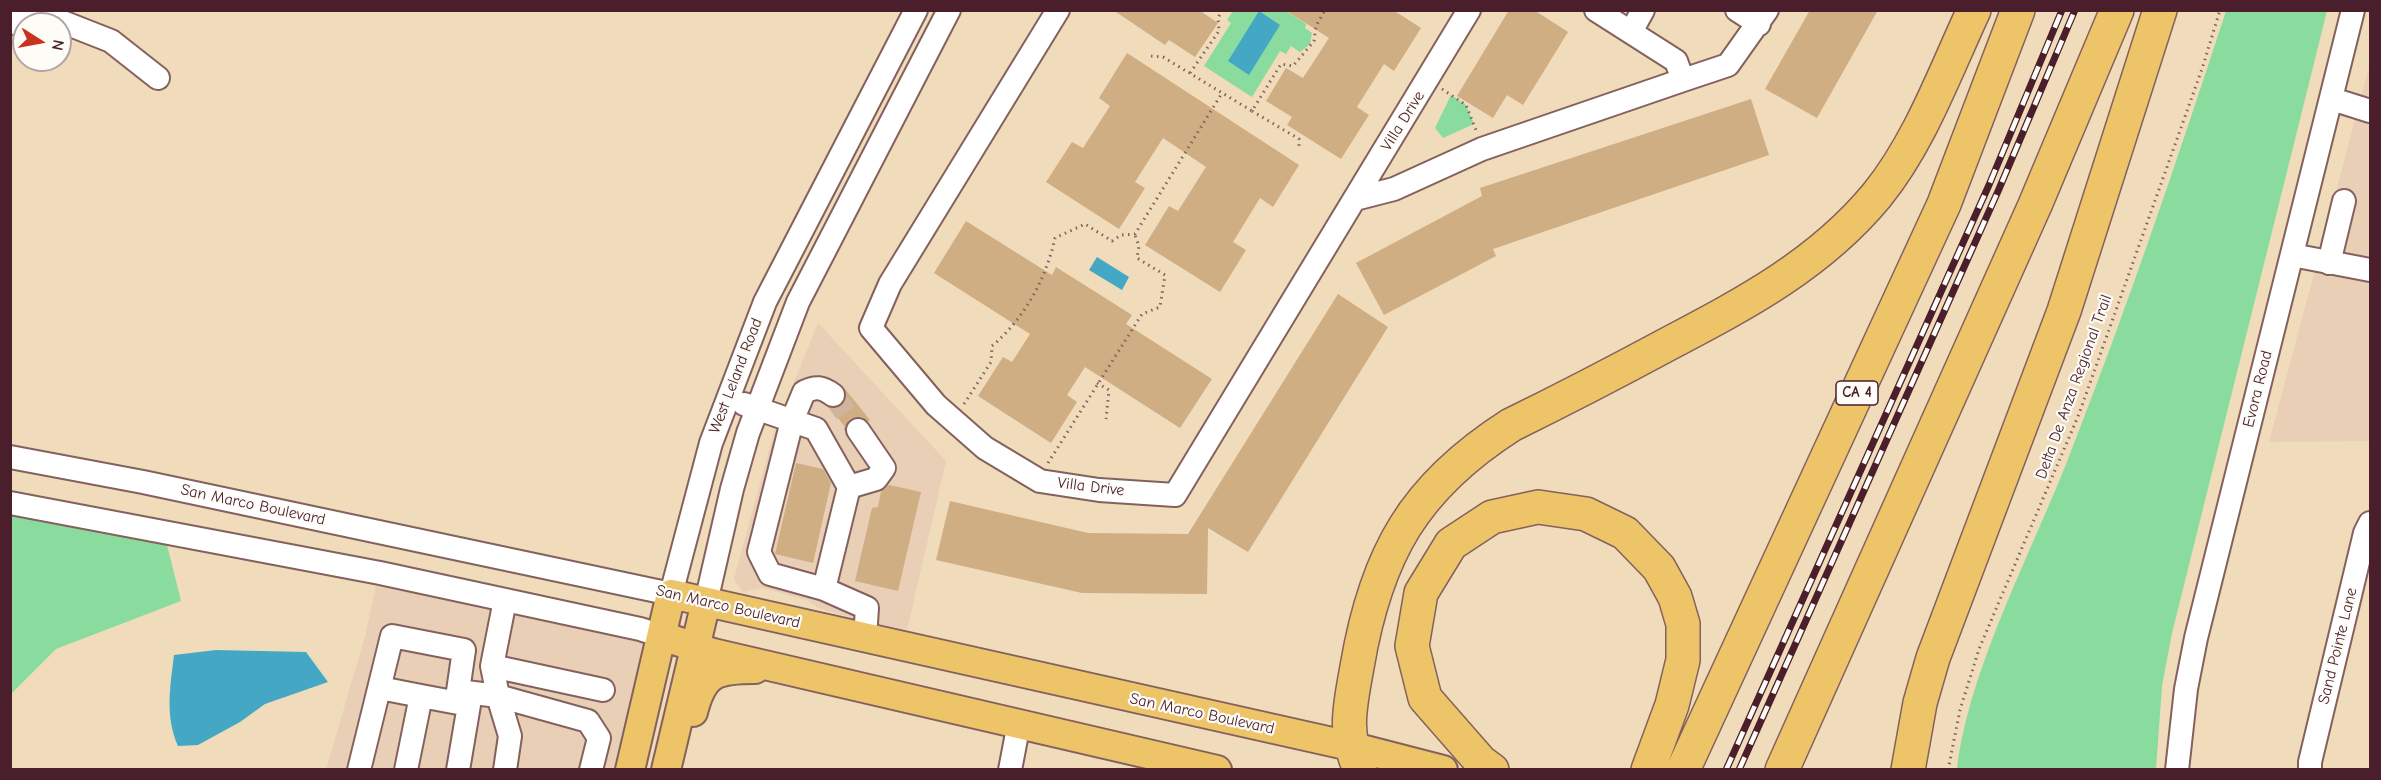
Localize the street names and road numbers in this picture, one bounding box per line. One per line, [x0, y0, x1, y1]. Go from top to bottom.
street label: Villa Drive [1377, 87, 1429, 155]
street label: Delta De Anza Regional Trail [2032, 292, 2116, 482]
street label: West Leland Road [705, 316, 767, 436]
street label: Evora Road [2239, 349, 2277, 429]
road number: CA 4 [1836, 381, 1878, 405]
street label: Villa Drive [1056, 473, 1126, 501]
street label: San Marco Boulevard [179, 480, 327, 530]
street label: San Marco Boulevard [654, 581, 802, 633]
street label: Sand Pointe Lane [2314, 586, 2362, 706]
street label: San Marco Boulevard [1128, 689, 1276, 739]

